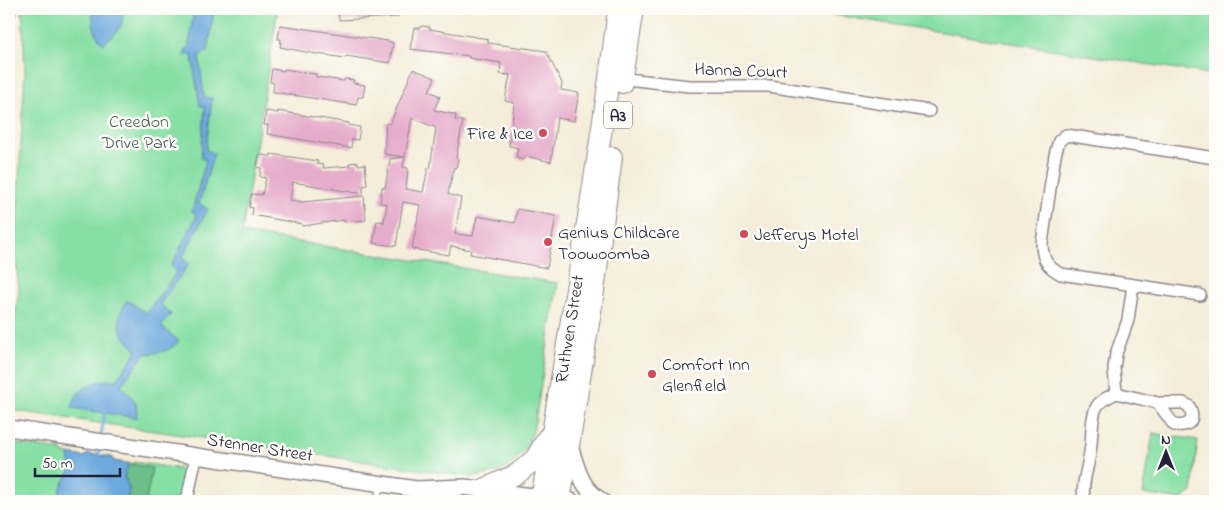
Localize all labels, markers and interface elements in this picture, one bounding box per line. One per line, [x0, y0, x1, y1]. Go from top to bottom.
street label: Hanna Court [694, 57, 788, 87]
road number: A3 [604, 102, 632, 128]
park label: Creedon Drive Park [101, 110, 176, 157]
place label: Fire & Ice [466, 122, 534, 148]
marker: Fire & Ice [537, 127, 549, 139]
place label: Genius Childcare Toowoomba [558, 221, 680, 268]
place label: Jefferys Motel [754, 223, 859, 249]
marker: Jefferys Motel [738, 228, 750, 240]
marker: Genius Childcare Toowoomba [542, 236, 554, 248]
street label: Ruthven Street [550, 273, 592, 385]
place label: Comfort Inn Glenfield [662, 353, 750, 400]
marker: Comfort Inn Glenfield [646, 368, 658, 380]
street label: Stenner Street [205, 428, 315, 470]
north arrow [1142, 428, 1192, 478]
text: N [1161, 430, 1171, 451]
scale bar [35, 445, 120, 477]
text: 50 m [42, 453, 73, 475]

